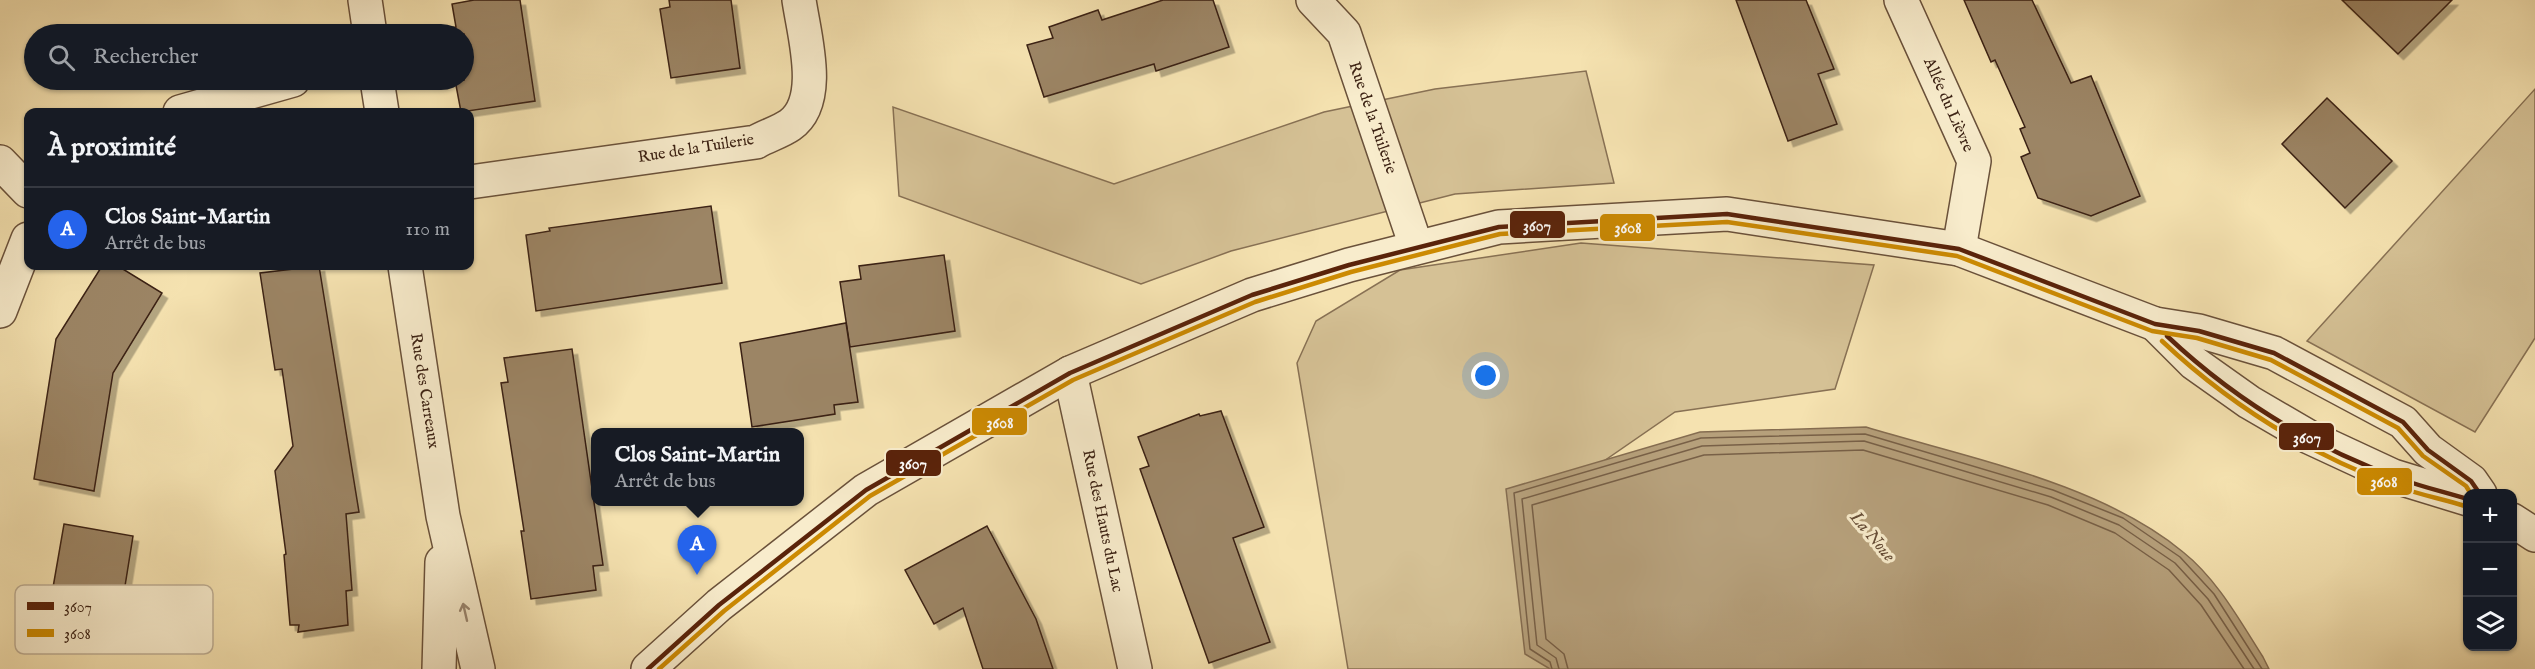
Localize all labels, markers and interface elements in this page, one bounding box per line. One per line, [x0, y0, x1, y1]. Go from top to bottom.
search box [24, 24, 474, 90]
icon: search [45, 41, 78, 74]
text: Rechercher [93, 43, 198, 71]
street label: Allée du Lièvre [1918, 54, 1978, 155]
street label: Rue de la Tuilerie [1343, 59, 1401, 177]
street label: Rue de la Tuilerie [637, 130, 755, 168]
text: À proximité [48, 131, 176, 164]
text: Clos Saint-Martin [105, 203, 271, 231]
line badge: 3607 [1509, 210, 1566, 239]
line badge: 3608 [1599, 213, 1656, 242]
text: A [61, 217, 74, 242]
text: 110 m [406, 217, 450, 242]
text: 3607 [1523, 217, 1551, 237]
text: 3608 [1615, 219, 1641, 239]
text: Arrêt de bus [105, 231, 206, 256]
street label: Rue des Carreaux [405, 332, 443, 450]
your location [1471, 361, 1500, 390]
line badge: 3608 [971, 407, 1028, 436]
text: 3608 [987, 414, 1013, 434]
line badge: 3607 [2278, 422, 2335, 451]
popup [591, 428, 804, 506]
text: 3607 [2293, 429, 2321, 449]
text: Clos Saint-Martin [615, 441, 780, 469]
street label: Rue des Hauts du Lac [1077, 448, 1127, 594]
line badge: 3607 [885, 449, 942, 477]
text: 3607 [899, 455, 927, 475]
line badge: 3608 [2356, 467, 2413, 496]
text: Arrêt de bus [615, 469, 716, 494]
text: 3608 [2371, 473, 2397, 493]
map controls [2463, 489, 2517, 651]
button: + [2463, 489, 2517, 543]
water label: La Noue [1844, 506, 1900, 567]
pin: A [678, 526, 716, 575]
button: − [2463, 543, 2517, 597]
legend [15, 585, 213, 654]
button: layers [2463, 597, 2517, 651]
text: 3607 [64, 598, 92, 618]
one-way arrow [459, 603, 471, 622]
text: 3608 [64, 625, 91, 645]

